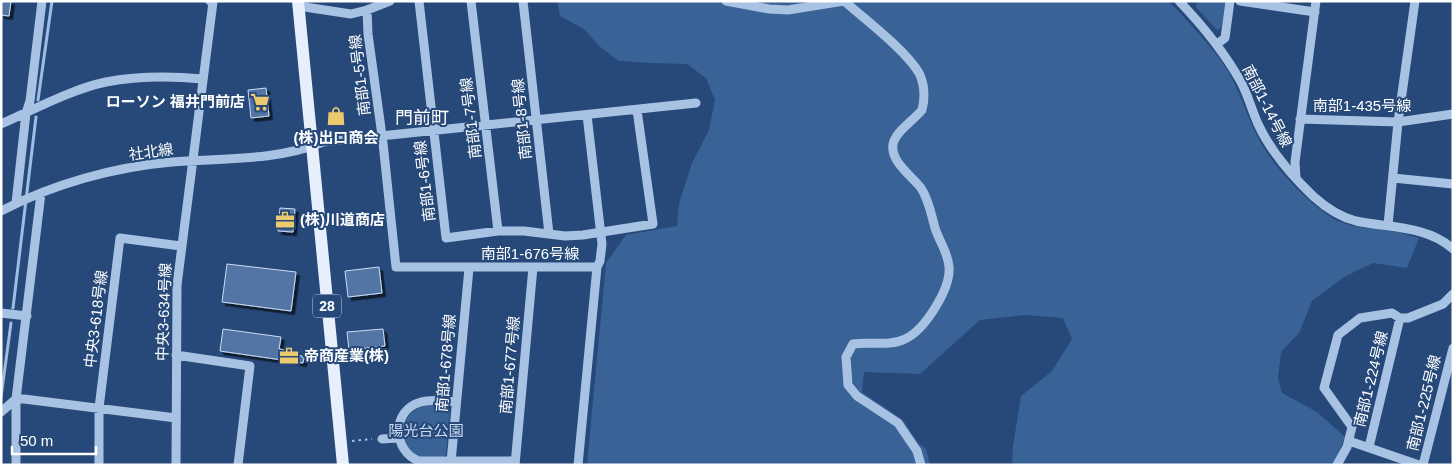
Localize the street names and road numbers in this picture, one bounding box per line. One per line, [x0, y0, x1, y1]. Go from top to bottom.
street label: 南部1-5号線 [346, 33, 373, 117]
street label: 南部1-14号線 [1239, 62, 1295, 150]
street label: 南部1-7号線 [457, 76, 484, 160]
street label: 南部1-8号線 [509, 78, 534, 161]
street label: 南部1-435号線 [1313, 97, 1411, 114]
street label: 南部1-6号線 [411, 139, 438, 223]
street label: 社北線 [127, 140, 174, 163]
street label: 南部1-676号線 [481, 245, 579, 262]
street label: 中央3-634号線 [153, 263, 174, 361]
street label: 中央3-618号線 [81, 269, 110, 369]
road number: 28 [313, 294, 341, 318]
street label: 南部1-678号線 [433, 313, 458, 413]
street label: 南部1-677号線 [497, 315, 522, 415]
street label: 南部1-224号線 [1350, 329, 1391, 429]
street label: 南部1-225号線 [1403, 353, 1444, 453]

